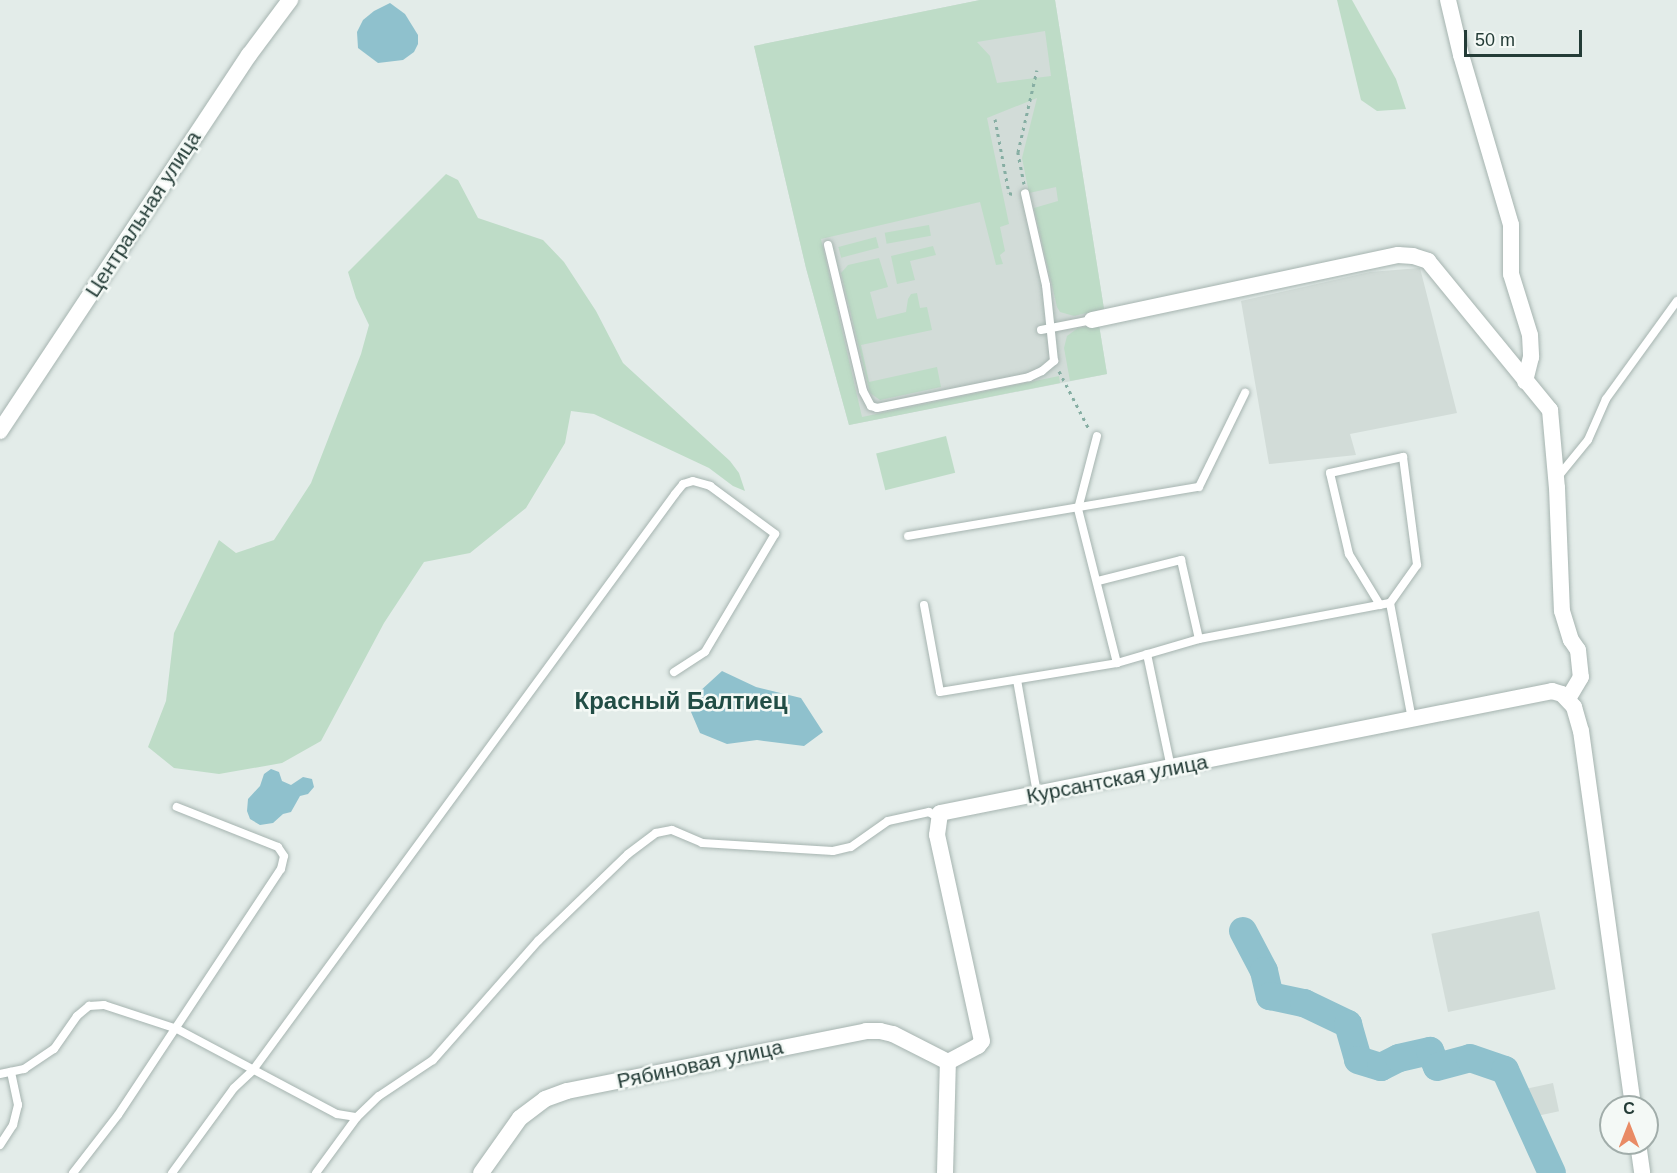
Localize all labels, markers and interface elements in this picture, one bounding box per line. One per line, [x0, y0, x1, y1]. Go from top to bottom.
scale bar [1467, 18, 1586, 56]
text: 50 m [1475, 30, 1515, 50]
street label: Центральная улица [80, 126, 206, 302]
district label: Красный Балтиец [575, 687, 787, 715]
street label: Курсантская улица [1024, 749, 1210, 809]
street label: Рябиновая улица [615, 1034, 785, 1094]
north arrow [1599, 1095, 1659, 1155]
text: С [1623, 1100, 1635, 1117]

